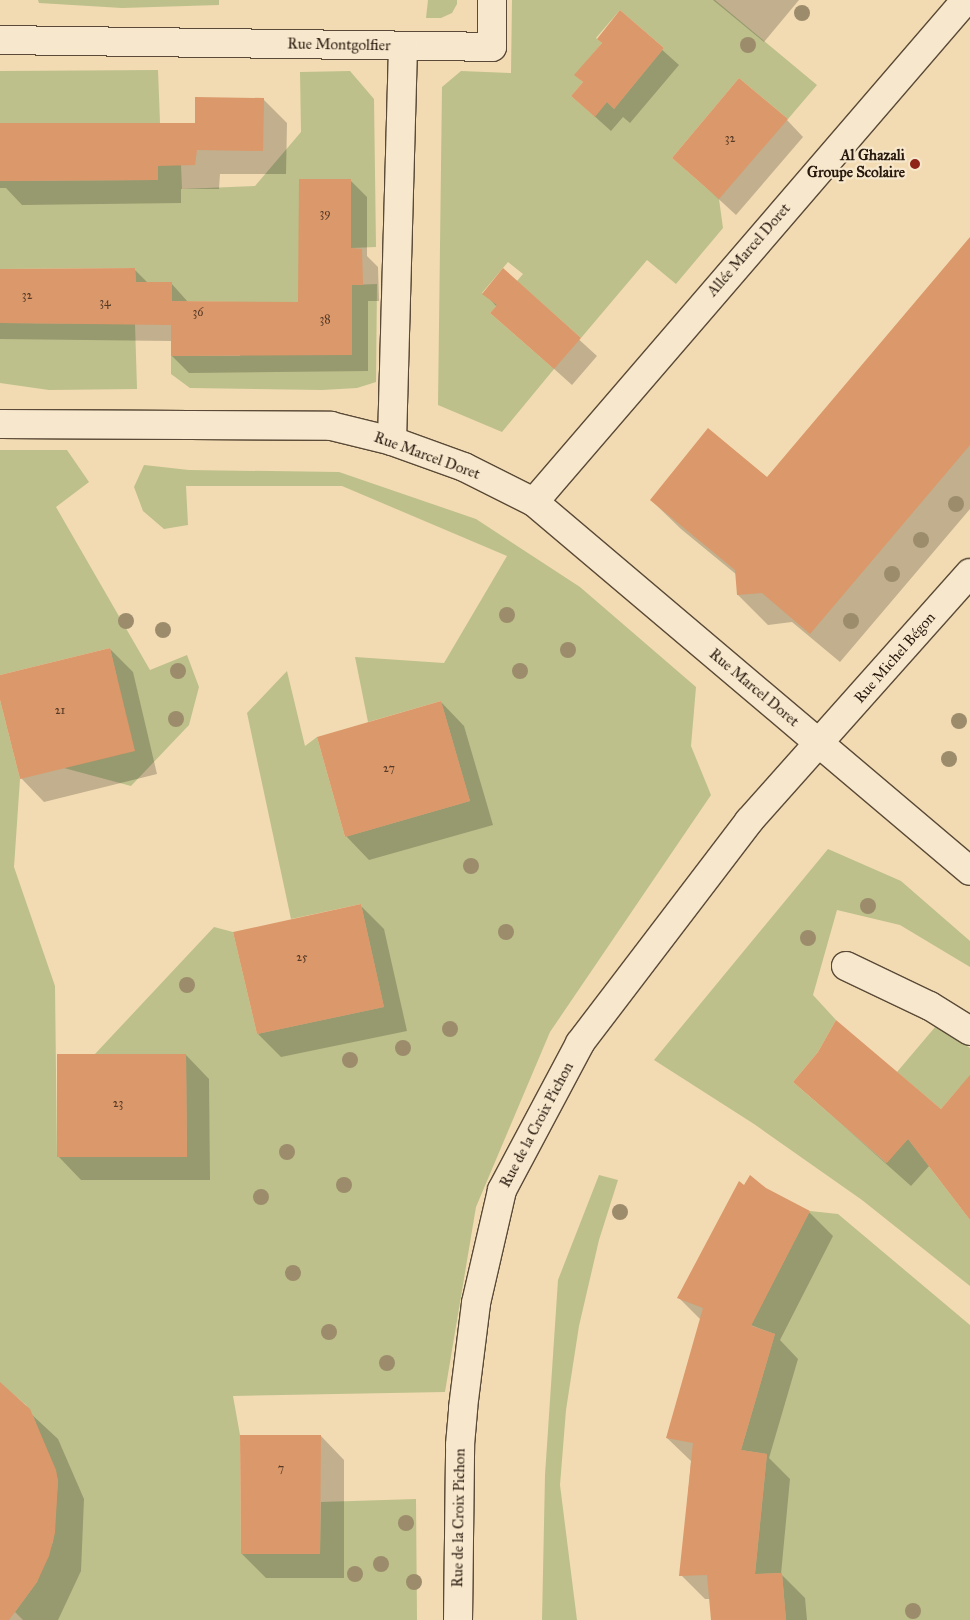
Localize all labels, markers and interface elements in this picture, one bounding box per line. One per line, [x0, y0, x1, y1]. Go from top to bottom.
street label: Rue Montgolfier [287, 35, 391, 55]
house number: 32 [725, 132, 735, 146]
place label: Al Ghazali Groupe Scolaire [807, 146, 905, 181]
marker: Al Ghazali Groupe Scolaire [909, 158, 921, 170]
street label: Allée Marcel Doret [704, 200, 794, 300]
house number: 39 [319, 207, 331, 221]
house number: 32 [22, 289, 32, 303]
house number: 34 [99, 296, 111, 310]
house number: 36 [193, 306, 203, 320]
house number: 38 [319, 313, 331, 327]
street label: Rue Marcel Doret [371, 428, 483, 484]
street label: Rue Michel Bégon [851, 609, 939, 707]
street label: Rue Marcel Doret [705, 645, 803, 731]
house number: 21 [55, 704, 65, 718]
house number: 27 [383, 762, 395, 776]
house number: 25 [296, 951, 308, 965]
street label: Rue de la Croix Pichon [496, 1059, 578, 1191]
house number: 23 [113, 1097, 123, 1111]
street label: Rue de la Croix Pichon [449, 1448, 469, 1588]
house number: 7 [278, 1462, 284, 1476]

